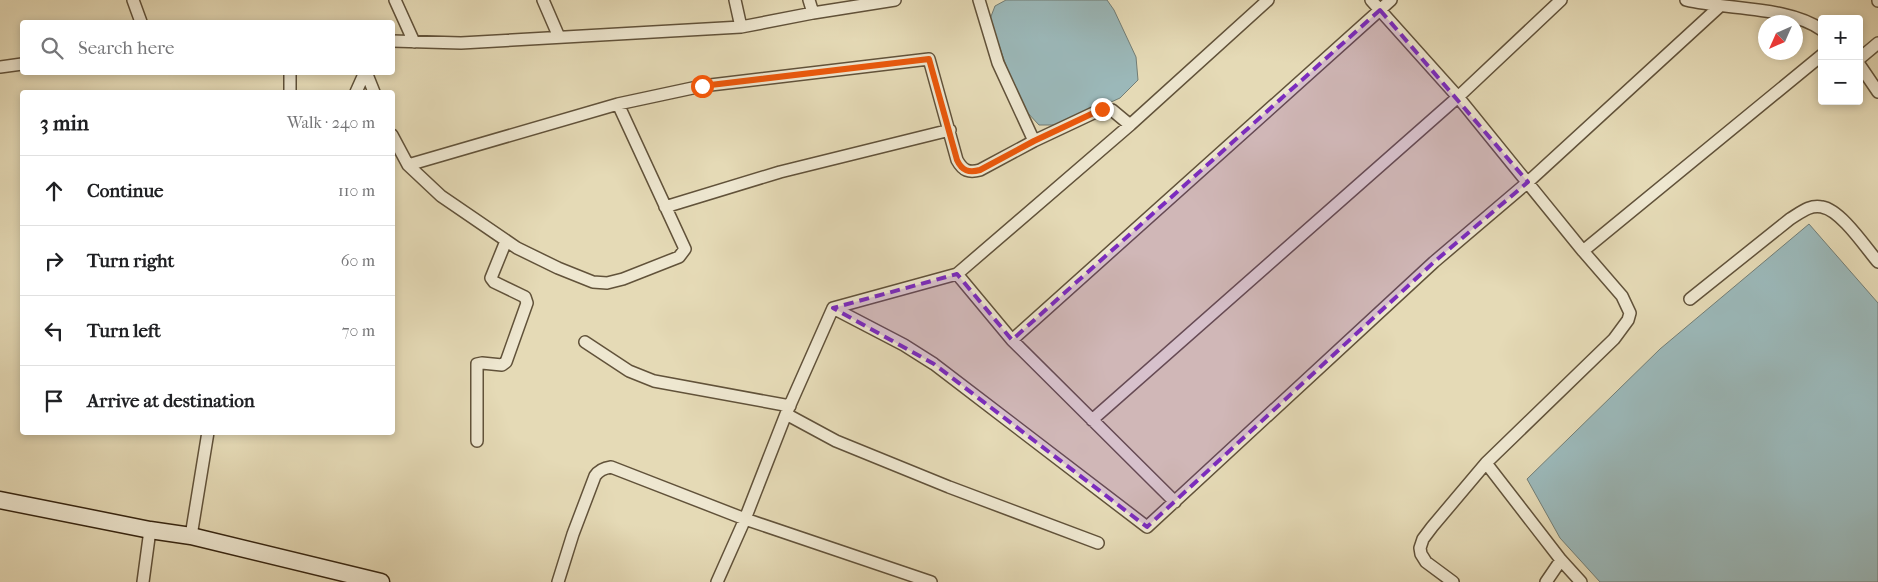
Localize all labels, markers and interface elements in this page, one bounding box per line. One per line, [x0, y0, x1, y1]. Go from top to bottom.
north arrow [1758, 15, 1803, 60]
map controls [1818, 15, 1863, 105]
button: + [1818, 15, 1863, 60]
search box [20, 20, 395, 75]
icon: search [38, 34, 66, 62]
text: Search here [78, 37, 174, 59]
button: − [1818, 60, 1863, 105]
route start [691, 75, 714, 98]
route end [1091, 98, 1114, 121]
text: 3 min [40, 111, 89, 135]
text: Walk · 240 m [287, 113, 375, 132]
icon: ahead [40, 177, 68, 205]
text: Continue [87, 180, 163, 202]
text: 110 m [338, 181, 375, 200]
icon: right [40, 247, 68, 275]
text: Turn right [87, 250, 174, 272]
text: 60 m [341, 251, 375, 270]
icon: left [40, 317, 68, 345]
text: Turn left [87, 320, 161, 342]
text: 70 m [342, 321, 375, 340]
icon: arrive [40, 387, 68, 415]
text: Arrive at destination [87, 390, 255, 412]

